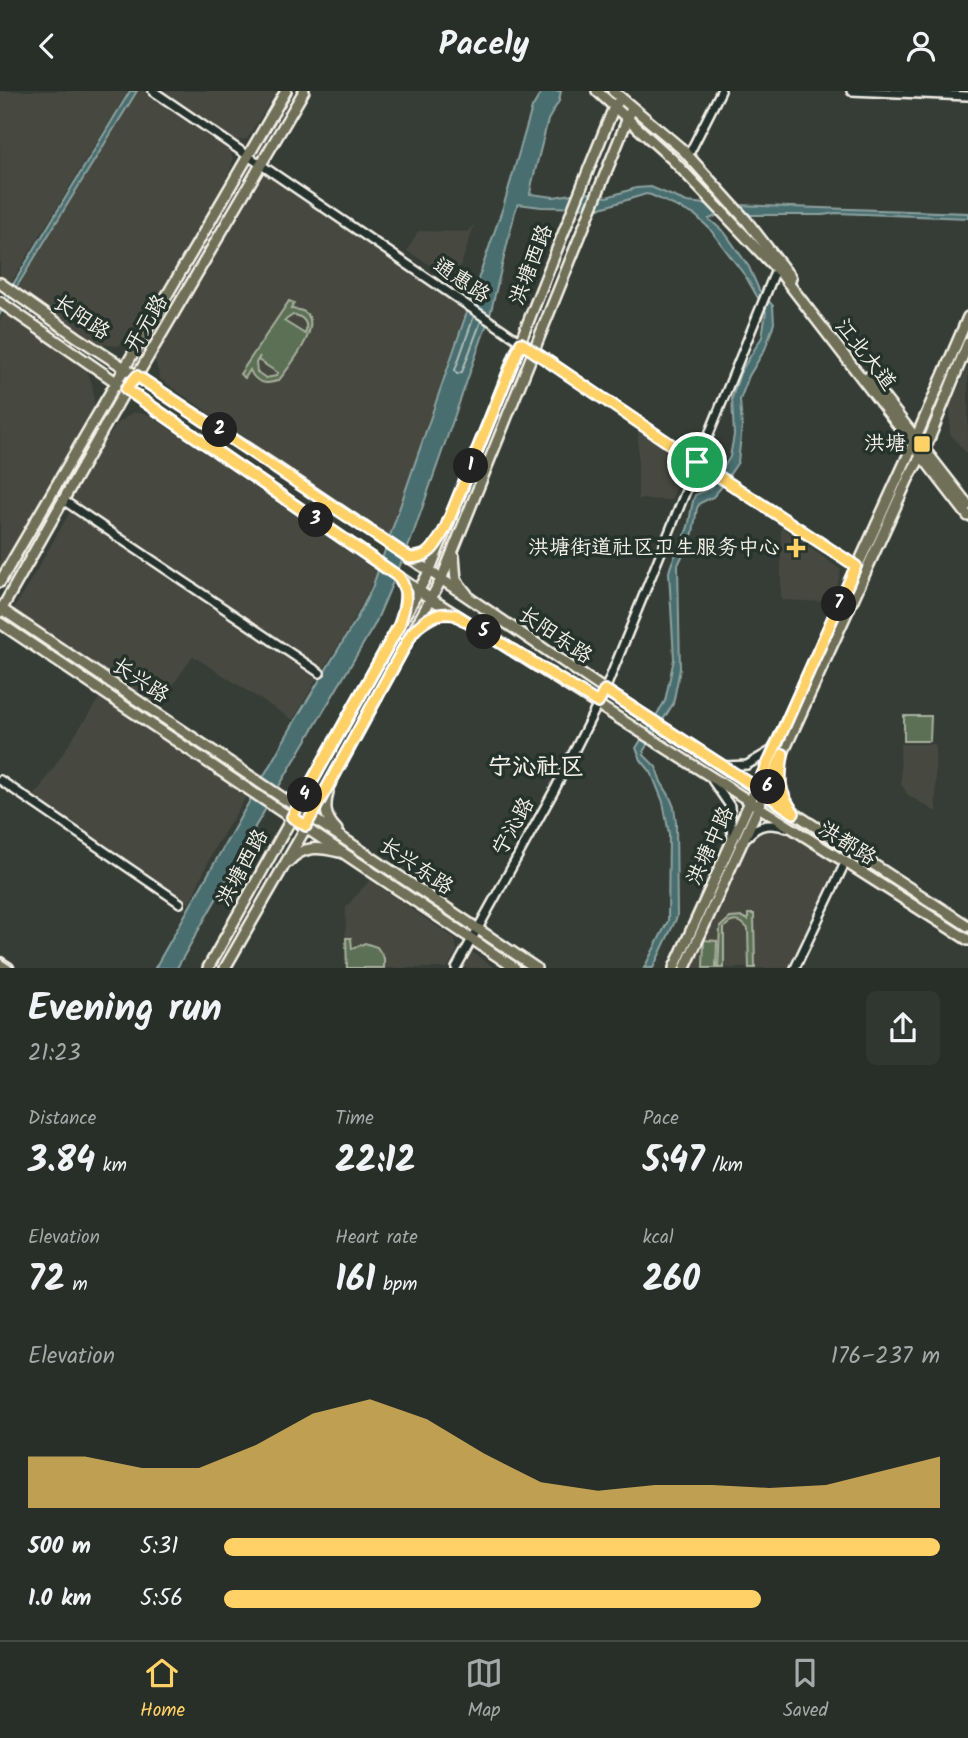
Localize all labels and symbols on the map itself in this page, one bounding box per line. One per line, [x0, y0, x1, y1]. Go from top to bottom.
street label: 洪塘西路 [502, 220, 562, 310]
street label: 通惠路 [426, 250, 496, 312]
street label: 长阳路 [46, 287, 116, 349]
street label: 开元路 [117, 289, 177, 359]
street label: 江北大道 [826, 312, 904, 398]
pin: 2 [202, 413, 238, 447]
place label: 洪塘 [864, 428, 906, 461]
pin [667, 432, 727, 492]
marker: 洪塘 [912, 434, 932, 454]
pin: 1 [454, 449, 489, 483]
pin: 3 [298, 503, 334, 537]
place label: 洪塘街道社区卫生服务中心 [528, 532, 780, 565]
marker: 洪塘街道社区卫生服务中心 [786, 538, 806, 558]
pin: 7 [822, 587, 856, 621]
street label: 长阳东路 [511, 599, 599, 673]
pin: 5 [466, 615, 502, 649]
street label: 长兴路 [105, 650, 175, 712]
district label: 宁沁社区 [488, 748, 584, 787]
pin: 6 [750, 769, 786, 805]
pin: 4 [288, 777, 322, 813]
street label: 宁沁路 [484, 791, 544, 863]
street label: 洪塘中路 [678, 801, 744, 891]
street label: 洪都路 [812, 813, 882, 875]
street label: 洪塘西路 [208, 823, 278, 913]
street label: 长兴东路 [372, 830, 460, 904]

